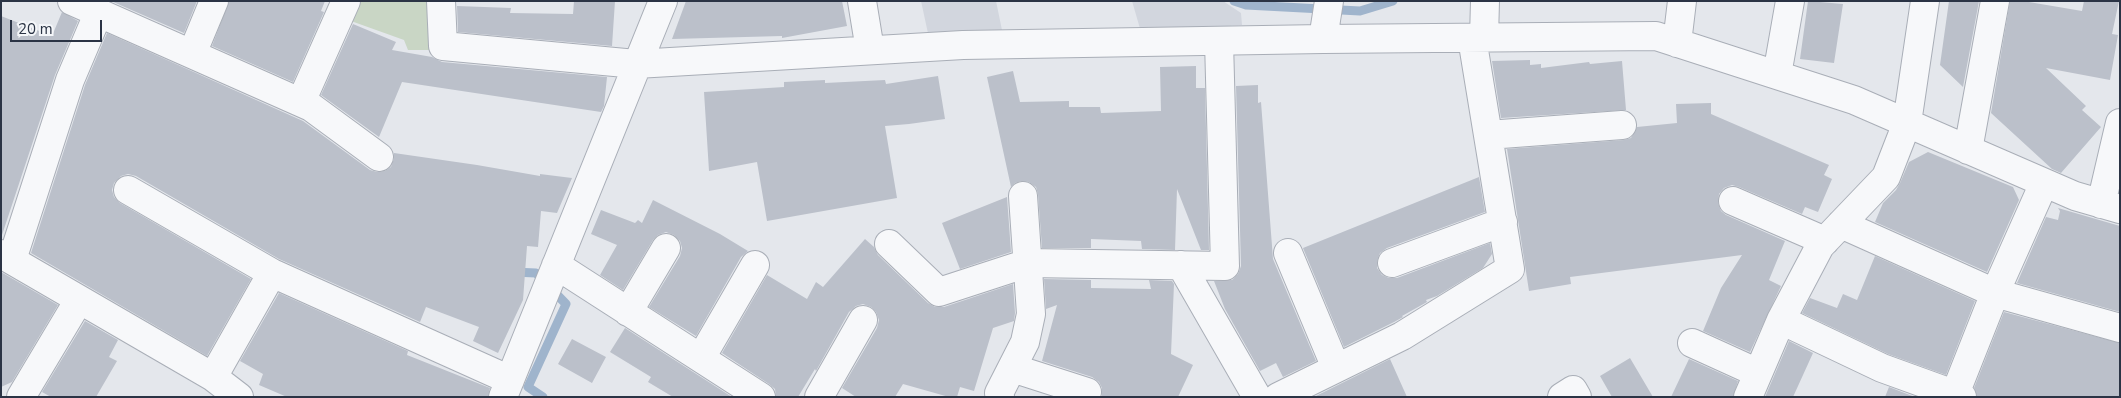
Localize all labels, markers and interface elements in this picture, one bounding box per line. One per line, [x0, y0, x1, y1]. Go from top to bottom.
scale bar [12, 10, 105, 42]
text: 20 m [18, 19, 53, 39]

